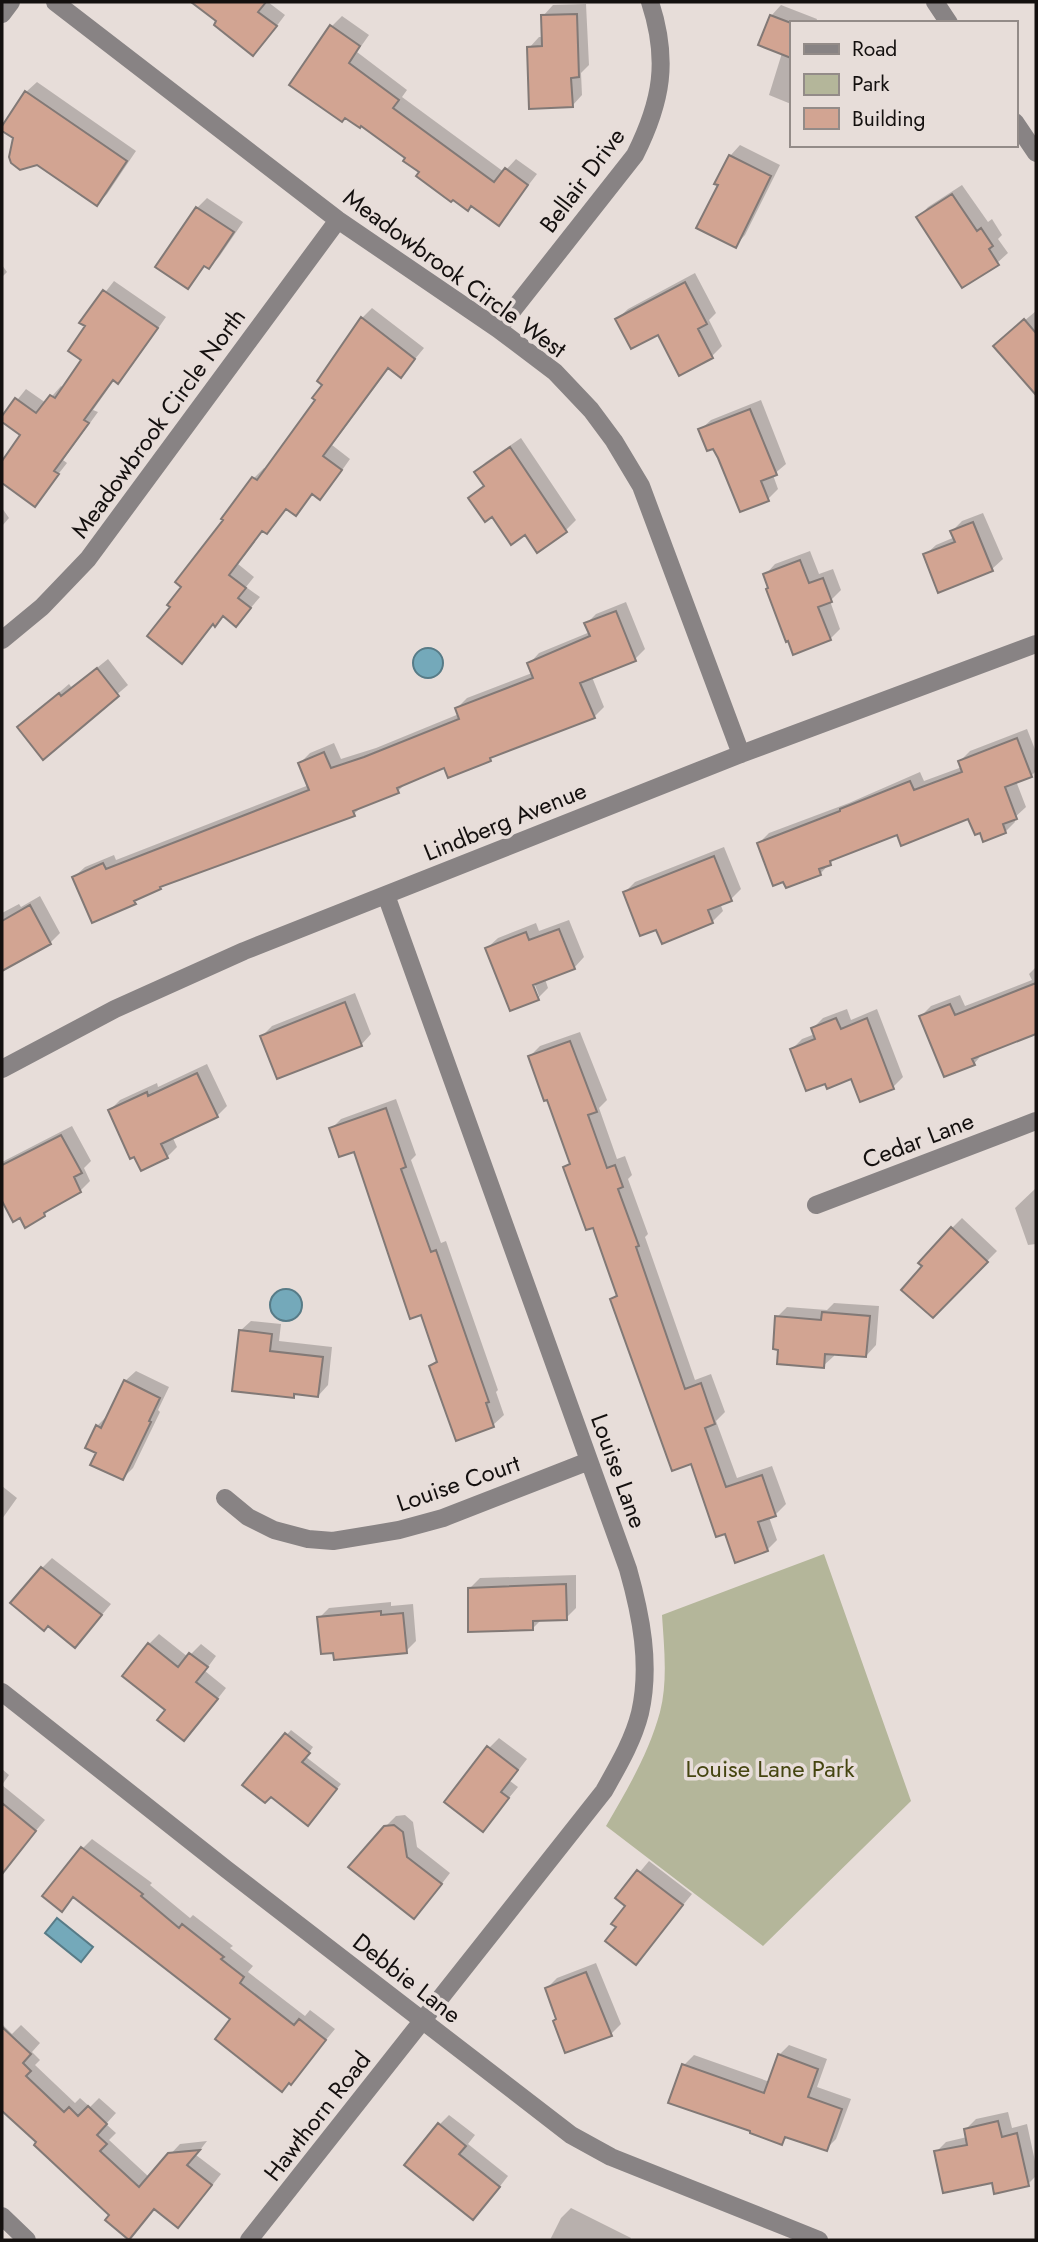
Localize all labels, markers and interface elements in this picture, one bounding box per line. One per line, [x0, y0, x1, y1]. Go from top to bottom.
legend [790, 21, 1017, 147]
text: Road [852, 34, 897, 64]
text: Park [852, 69, 890, 99]
text: Building [852, 104, 925, 134]
street label: Bellair Drive [531, 120, 633, 240]
street label: Meadowbrook Circle West [336, 180, 574, 366]
street label: Meadowbrook Circle North [62, 301, 254, 545]
street label: Lindberg Avenue [418, 772, 592, 870]
street label: Cedar Lane [857, 1103, 979, 1177]
street label: Louise Lane [582, 1409, 656, 1533]
street label: Louise Court [392, 1446, 524, 1520]
park label: Louise Lane Park [685, 1751, 855, 1786]
street label: Debbie Lane [345, 1924, 469, 2032]
street label: Hawthorn Road [255, 2044, 379, 2188]

